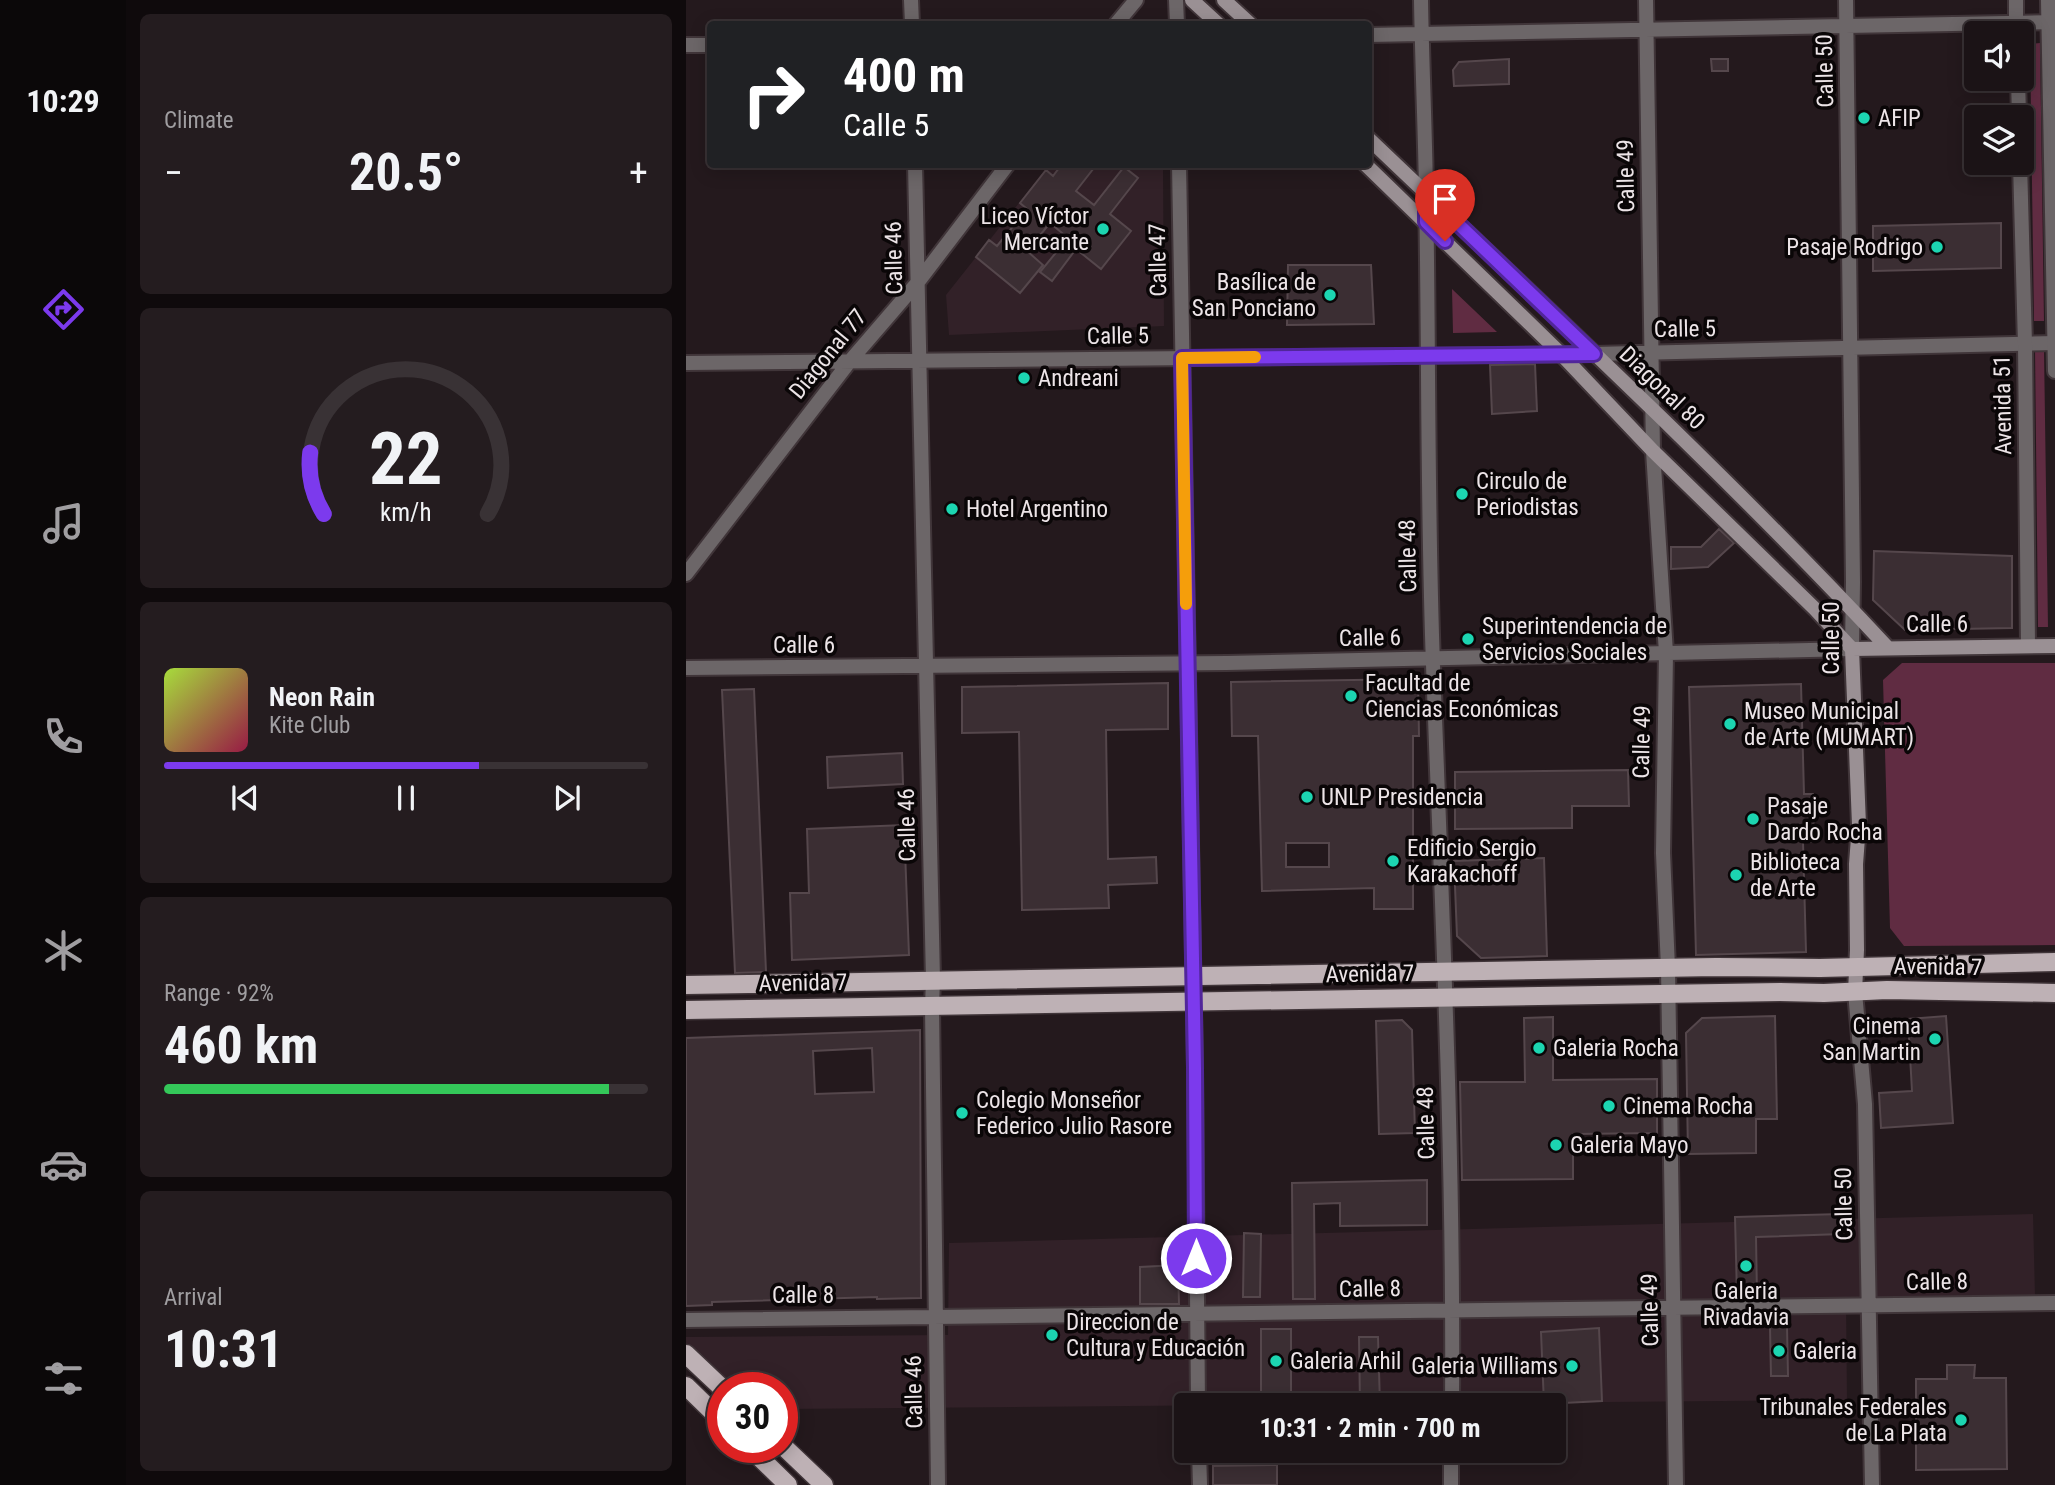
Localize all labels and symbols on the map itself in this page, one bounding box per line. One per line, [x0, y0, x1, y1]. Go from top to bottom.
street label: Calle 50 [1811, 34, 1839, 108]
place label: AFIP [1878, 105, 1921, 132]
marker: AFIP [1856, 110, 1872, 126]
street label: Calle 49 [1612, 139, 1640, 213]
pin [1415, 169, 1475, 241]
place label: Liceo Víctor Mercante [980, 203, 1089, 256]
street label: Calle 46 [880, 221, 908, 295]
marker: Liceo Víctor Mercante [1095, 221, 1111, 237]
street label: Calle 47 [1144, 223, 1172, 297]
place label: Pasaje Rodrigo [1786, 234, 1923, 261]
marker: Pasaje Rodrigo [1929, 239, 1945, 255]
place label: Basílica de San Ponciano [1192, 269, 1316, 322]
marker: Basílica de San Ponciano [1322, 287, 1338, 303]
street label: Diagonal 77 [784, 304, 872, 404]
street label: Calle 5 [1654, 315, 1716, 343]
street label: Calle 5 [1087, 322, 1149, 350]
street label: Diagonal 80 [1614, 341, 1710, 435]
street label: Avenida 51 [1989, 355, 2017, 455]
place label: Andreani [1038, 365, 1119, 392]
marker: Andreani [1016, 370, 1032, 386]
place label: Circulo de Periodistas [1476, 468, 1579, 521]
marker: Circulo de Periodistas [1454, 486, 1470, 502]
place label: Hotel Argentino [966, 496, 1108, 523]
marker: Hotel Argentino [944, 501, 960, 517]
street label: Calle 48 [1394, 519, 1422, 593]
street label: Calle 50 [1818, 601, 1845, 675]
street label: Calle 6 [1906, 611, 1968, 638]
place label: Superintendencia de Servicios Sociales [1482, 613, 1667, 666]
street label: Calle 6 [1339, 624, 1401, 652]
marker: Superintendencia de Servicios Sociales [1460, 631, 1476, 647]
street label: Calle 6 [773, 632, 835, 659]
place label: Facultad de Ciencias Económicas [1365, 670, 1559, 723]
marker: Facultad de Ciencias Económicas [1343, 688, 1359, 704]
place label: Museo Municipal de Arte (MUMART) [1744, 698, 1914, 751]
street label: Calle 49 [1628, 705, 1656, 779]
marker: Museo Municipal de Arte (MUMART) [1722, 716, 1738, 732]
place label: UNLP Presidencia [1321, 784, 1483, 811]
street label: Calle 46 [893, 788, 921, 862]
marker: UNLP Presidencia [1299, 789, 1315, 805]
place label: Pasaje Dardo Rocha [1767, 793, 1883, 846]
marker: Pasaje Dardo Rocha [1745, 811, 1761, 827]
place label: Edificio Sergio Karakachoff [1407, 835, 1537, 888]
place label: Biblioteca de Arte [1750, 849, 1841, 902]
marker: Edificio Sergio Karakachoff [1385, 853, 1401, 869]
marker: Biblioteca de Arte [1728, 867, 1744, 883]
street label: Avenida 7 [1893, 953, 1983, 981]
street label: Avenida 7 [1325, 960, 1415, 988]
street label: Avenida 7 [758, 969, 848, 997]
place label: Cinema San Martin [1822, 1013, 1921, 1066]
marker: Cinema San Martin [1927, 1031, 1943, 1047]
place label: Galeria Rocha [1553, 1035, 1679, 1062]
marker: Galeria Rocha [1531, 1040, 1547, 1056]
street label: Calle 48 [1412, 1086, 1440, 1160]
place label: Colegio Monseñor Federico Julio Rasore [976, 1087, 1172, 1140]
place label: Cinema Rocha [1623, 1093, 1753, 1120]
marker: Cinema Rocha [1601, 1098, 1617, 1114]
marker: Colegio Monseñor Federico Julio Rasore [954, 1105, 970, 1121]
place label: Galeria Mayo [1570, 1132, 1688, 1159]
marker: Galeria Mayo [1548, 1137, 1564, 1153]
street label: Calle 50 [1830, 1167, 1858, 1241]
position arrow [1159, 1221, 1233, 1295]
marker: Galeria Rivadavia [1738, 1258, 1754, 1274]
street label: Calle 8 [1906, 1268, 1968, 1296]
street label: Calle 49 [1636, 1273, 1664, 1347]
street label: Calle 8 [1339, 1275, 1401, 1303]
place label: Galeria Rivadavia [1703, 1278, 1789, 1331]
street label: Calle 8 [772, 1282, 834, 1309]
place label: Direccion de Cultura y Educación [1066, 1309, 1245, 1362]
marker: Direccion de Cultura y Educación [1044, 1327, 1060, 1343]
place label: Galeria [1793, 1338, 1857, 1365]
marker: Galeria [1771, 1343, 1787, 1359]
place label: Galeria Arhil [1290, 1348, 1401, 1375]
marker: Galeria Arhil [1268, 1353, 1284, 1369]
place label: Galeria Williams [1411, 1353, 1558, 1380]
street label: Calle 46 [900, 1355, 928, 1429]
marker: Galeria Williams [1564, 1358, 1580, 1374]
speed limit sign: 30 [707, 1372, 798, 1463]
place label: Tribunales Federales de La Plata [1759, 1394, 1947, 1447]
marker: Tribunales Federales de La Plata [1953, 1412, 1969, 1428]

